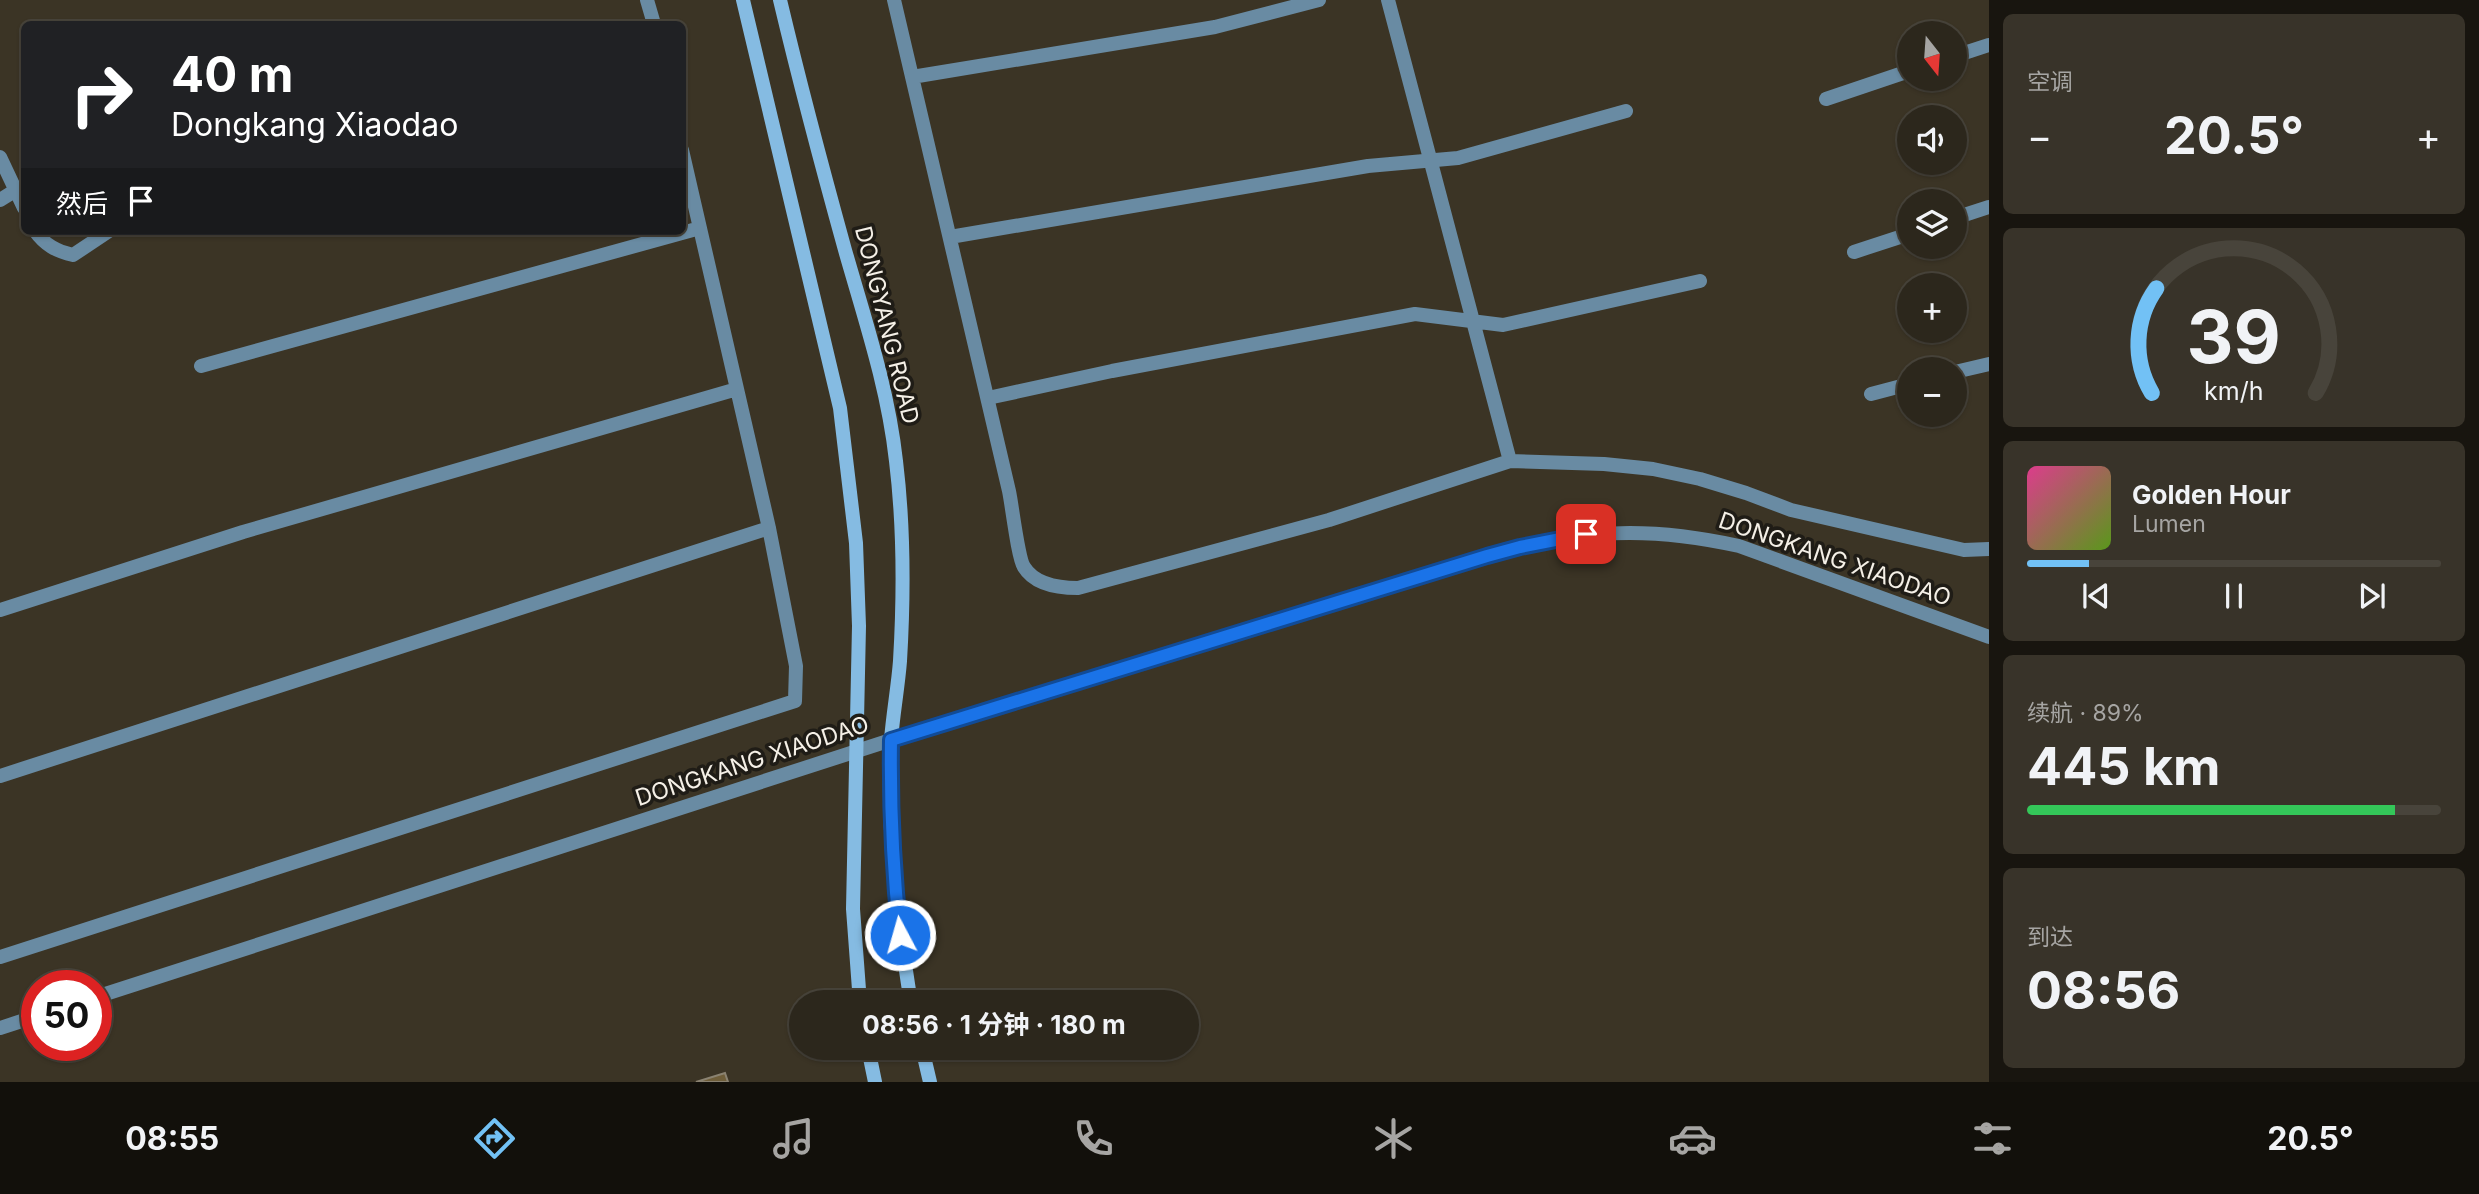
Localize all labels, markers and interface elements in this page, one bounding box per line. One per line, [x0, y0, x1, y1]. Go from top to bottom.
north arrow [1897, 21, 1967, 91]
map controls [1897, 21, 1967, 427]
text: 40 m [171, 45, 294, 104]
icon: right [56, 49, 147, 140]
text: 空调 [2027, 68, 2073, 96]
text: 20.5° [2164, 104, 2304, 167]
text: Dongkang Xiaodao [171, 105, 458, 144]
button: sound [1897, 105, 1967, 175]
text: − [2027, 113, 2052, 159]
text: + [2416, 113, 2441, 159]
icon: arrive [122, 182, 160, 220]
text: 然后 [56, 188, 108, 219]
button: layers [1897, 189, 1967, 259]
street label: DONGYANG ROAD [849, 223, 925, 427]
button: + [1897, 273, 1967, 343]
text: 39 [2187, 293, 2281, 382]
button: − [1897, 357, 1967, 427]
text: km/h [2204, 376, 2264, 406]
text: Golden Hour [2132, 479, 2291, 510]
pin [1556, 504, 1616, 564]
street label: DONGKANG XIAODAO [1715, 506, 1955, 612]
text: Lumen [2132, 510, 2206, 538]
icon: arrive [1567, 515, 1605, 553]
icon: previous [2077, 577, 2115, 615]
icon: pause [2215, 577, 2253, 615]
icon: next [2353, 577, 2391, 615]
text: 续航 · 89% [2027, 699, 2144, 727]
street label: DONGKANG XIAODAO [632, 710, 872, 812]
text: 445 km [2027, 735, 2221, 798]
position arrow [863, 898, 937, 972]
text: 到达 [2027, 923, 2073, 951]
text: 08:56 [2027, 959, 2180, 1022]
speed limit sign: 50 [21, 970, 112, 1061]
text: 08:56 · 1 分钟 · 180 m [862, 1009, 1126, 1040]
icon: directions [470, 1114, 519, 1163]
icon: music [769, 1114, 818, 1163]
icon: phone [1069, 1114, 1118, 1163]
icon: climate [1369, 1114, 1418, 1163]
icon: car [1668, 1114, 1717, 1163]
icon: filters [1968, 1114, 2017, 1163]
text: 08:55 [125, 1119, 219, 1158]
text: 20.5° [2267, 1119, 2354, 1158]

